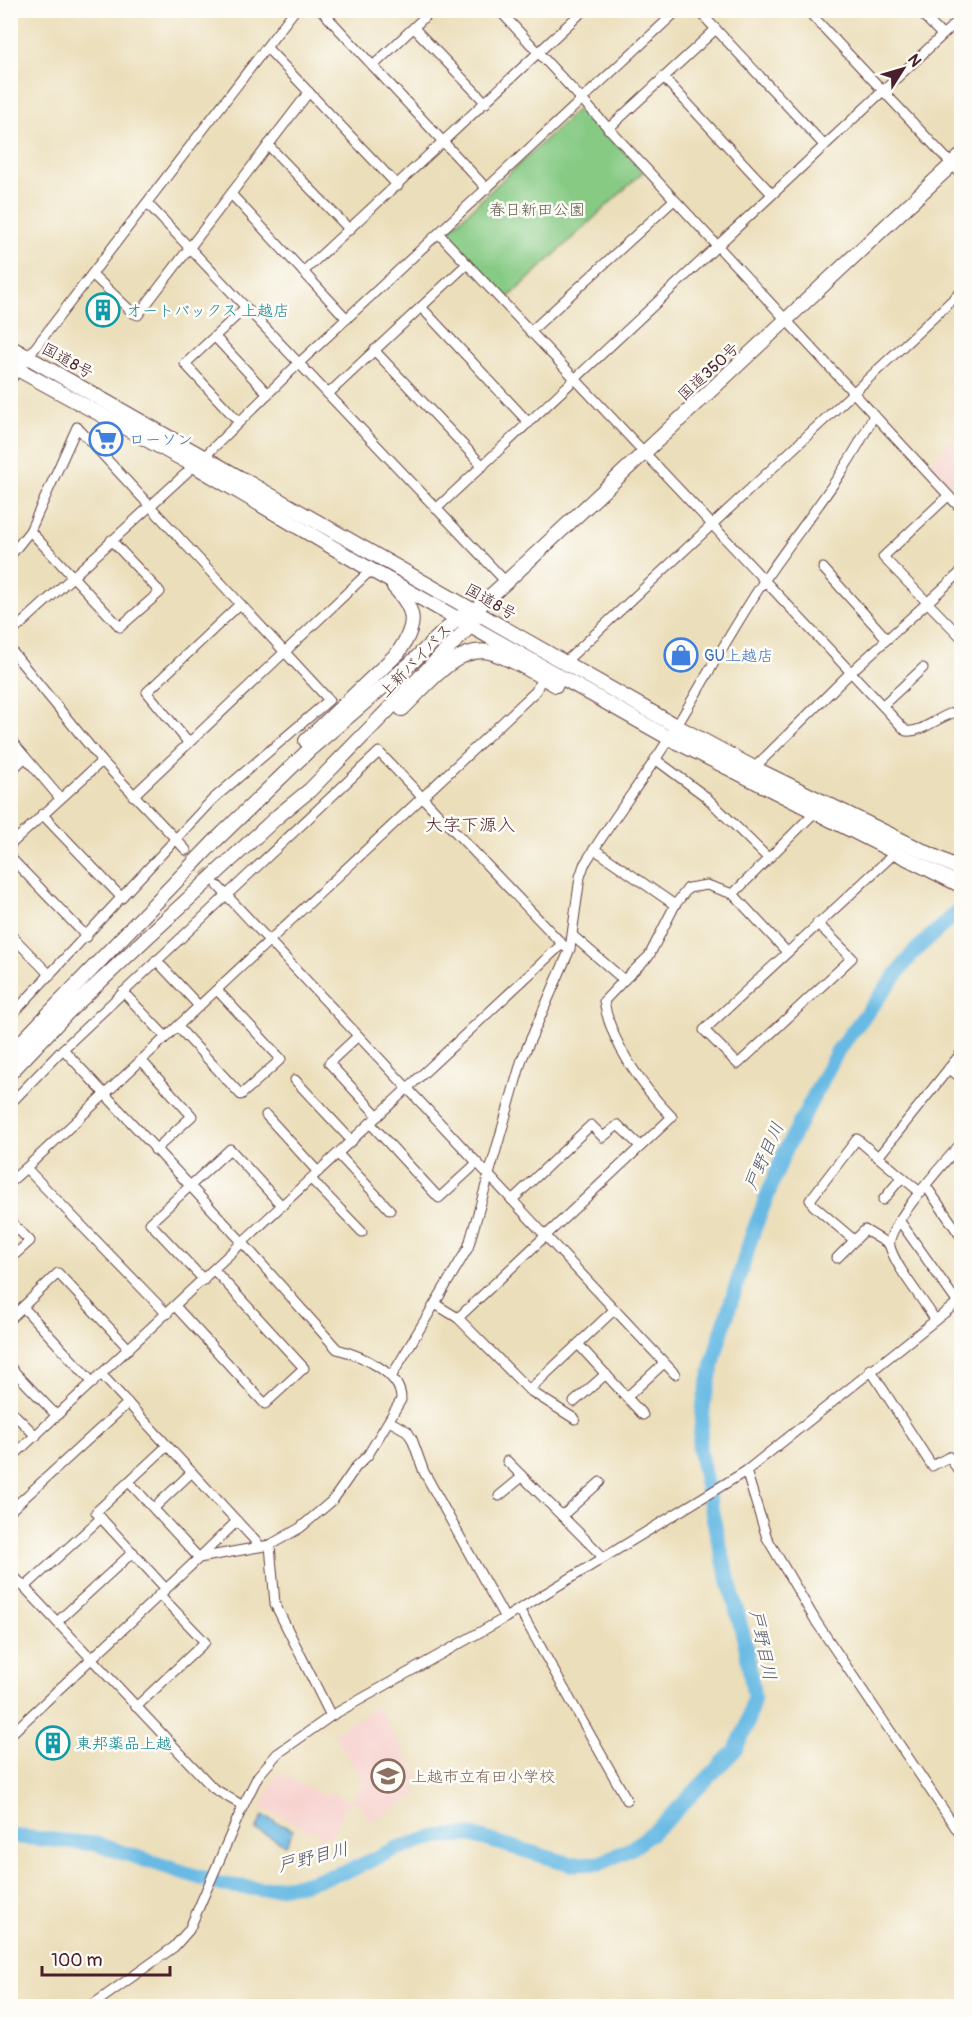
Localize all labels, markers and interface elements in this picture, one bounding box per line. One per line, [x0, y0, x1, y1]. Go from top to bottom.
north arrow [873, 39, 933, 99]
text: N [903, 50, 926, 71]
park label: 春日新田公園 [489, 200, 585, 220]
building icon: オートバックス 上越店 [85, 292, 121, 328]
place label: オートバックス 上越店 [126, 301, 289, 321]
street label: 国道350号 [674, 338, 743, 405]
street label: 国道8号 [38, 339, 97, 383]
supermarket icon: ローソン [88, 421, 124, 457]
place label: ローソン [129, 430, 193, 450]
street label: 国道8号 [461, 579, 520, 625]
street label: 上新バイパス [375, 619, 456, 702]
shop icon: GU上越店 [663, 637, 699, 673]
place label: GU上越店 [704, 646, 773, 666]
district label: 大字下源入 [425, 814, 515, 837]
water label: 戸野目川 [739, 1119, 790, 1194]
water label: 戸野目川 [744, 1607, 781, 1683]
building icon: 東邦薬品上越 [35, 1725, 71, 1761]
place label: 東邦薬品上越 [76, 1734, 172, 1754]
school or university icon: 上越市立有田小学校 [370, 1758, 406, 1794]
place label: 上越市立有田小学校 [411, 1767, 555, 1787]
water label: 戸野目川 [275, 1838, 351, 1877]
scale bar [42, 1939, 170, 1977]
text: 100 m [51, 1949, 103, 1972]

